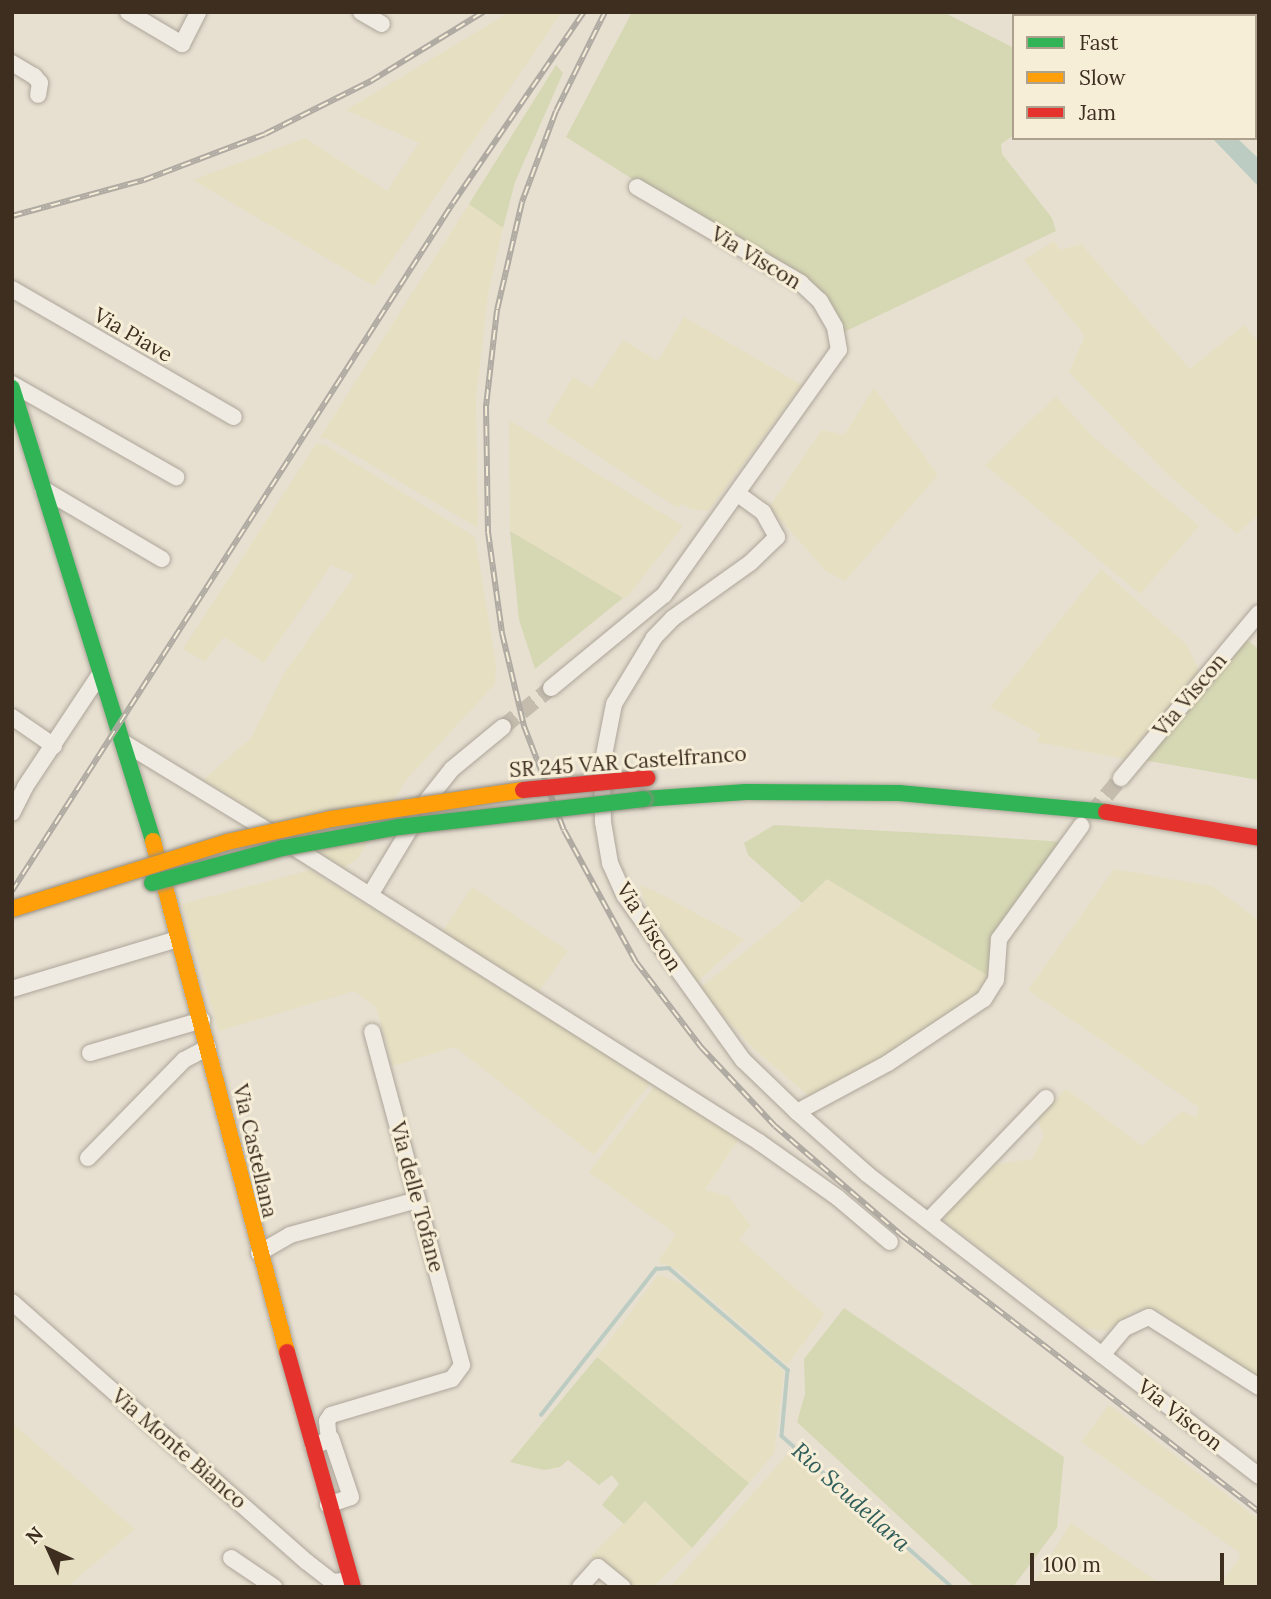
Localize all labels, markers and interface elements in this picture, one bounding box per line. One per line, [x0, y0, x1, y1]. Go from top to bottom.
legend [1012, 14, 1257, 140]
text: Fast [1079, 29, 1118, 56]
text: Slow [1079, 64, 1126, 91]
text: Jam [1079, 99, 1116, 126]
street label: Via Viscon [706, 221, 806, 295]
street label: Via Piave [89, 302, 177, 368]
street label: Via Viscon [1148, 648, 1232, 742]
street label: SR 245 VAR Castelfranco [508, 741, 748, 783]
street label: Via Viscon [611, 878, 687, 976]
street label: Via Castellana [227, 1082, 283, 1220]
street label: Via delle Tofane [385, 1119, 449, 1275]
street label: Via Viscon [1133, 1374, 1227, 1456]
street label: Via Monte Bianco [106, 1384, 252, 1514]
water label: Rio Scudellara [786, 1437, 916, 1557]
north arrow [14, 1515, 84, 1585]
text: N [20, 1521, 48, 1549]
scale bar [1033, 1540, 1227, 1584]
text: 100 m [1043, 1551, 1101, 1578]

